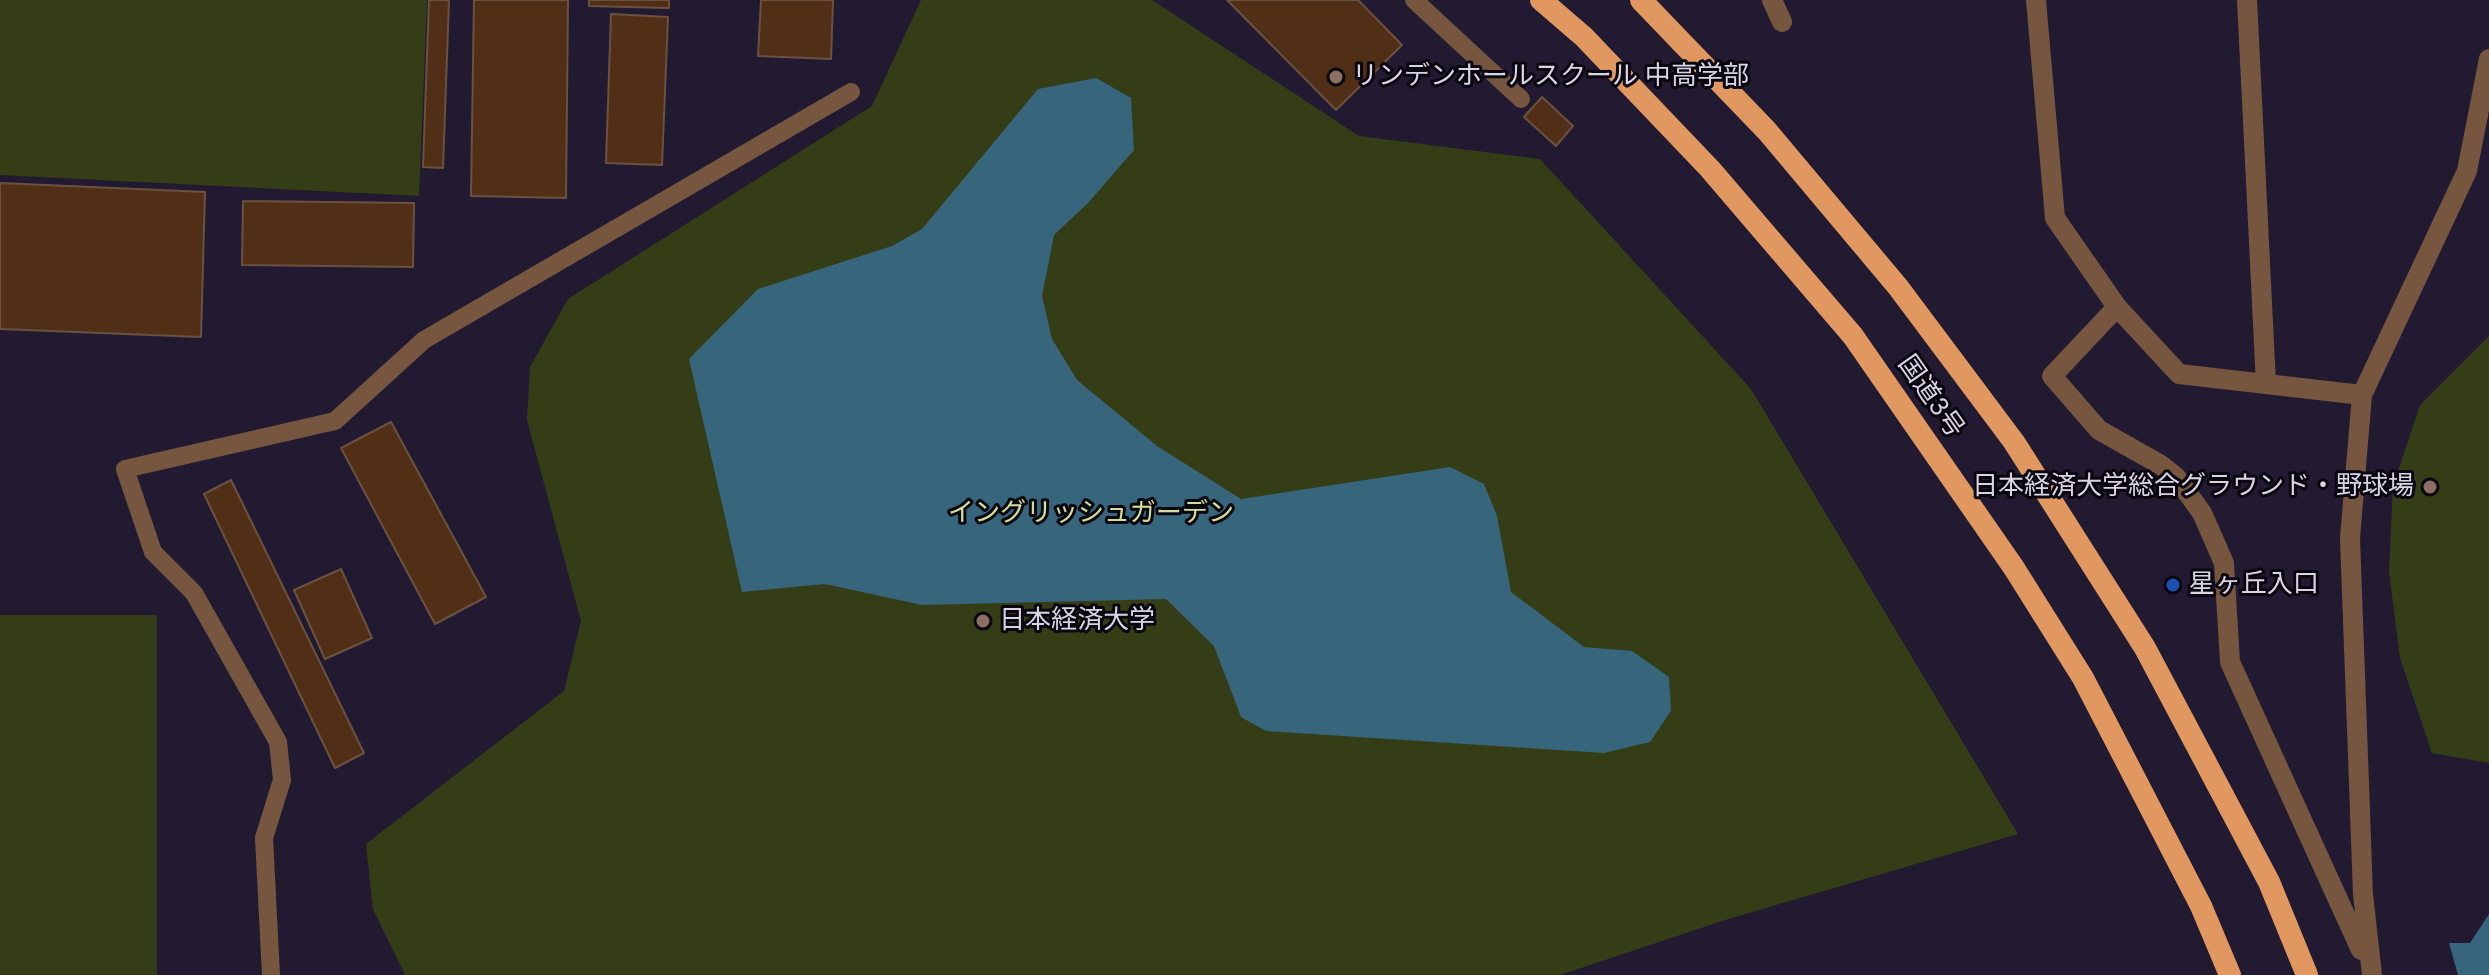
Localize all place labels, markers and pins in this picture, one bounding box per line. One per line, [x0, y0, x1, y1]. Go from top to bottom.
place label: リンデンホールスクール 中高学部 [1352, 61, 1749, 93]
marker: リンデンホールスクール 中高学部 [1327, 68, 1345, 86]
place label: 日本経済大学総合グラウンド・野球場 [1972, 471, 2414, 503]
marker: 日本経済大学総合グラウンド・野球場 [2421, 478, 2439, 496]
place label: 星ヶ丘入口 [2189, 569, 2319, 601]
marker: 星ヶ丘入口 [2164, 576, 2182, 594]
place label: 日本経済大学 [999, 605, 1155, 637]
marker: 日本経済大学 [974, 612, 992, 630]

